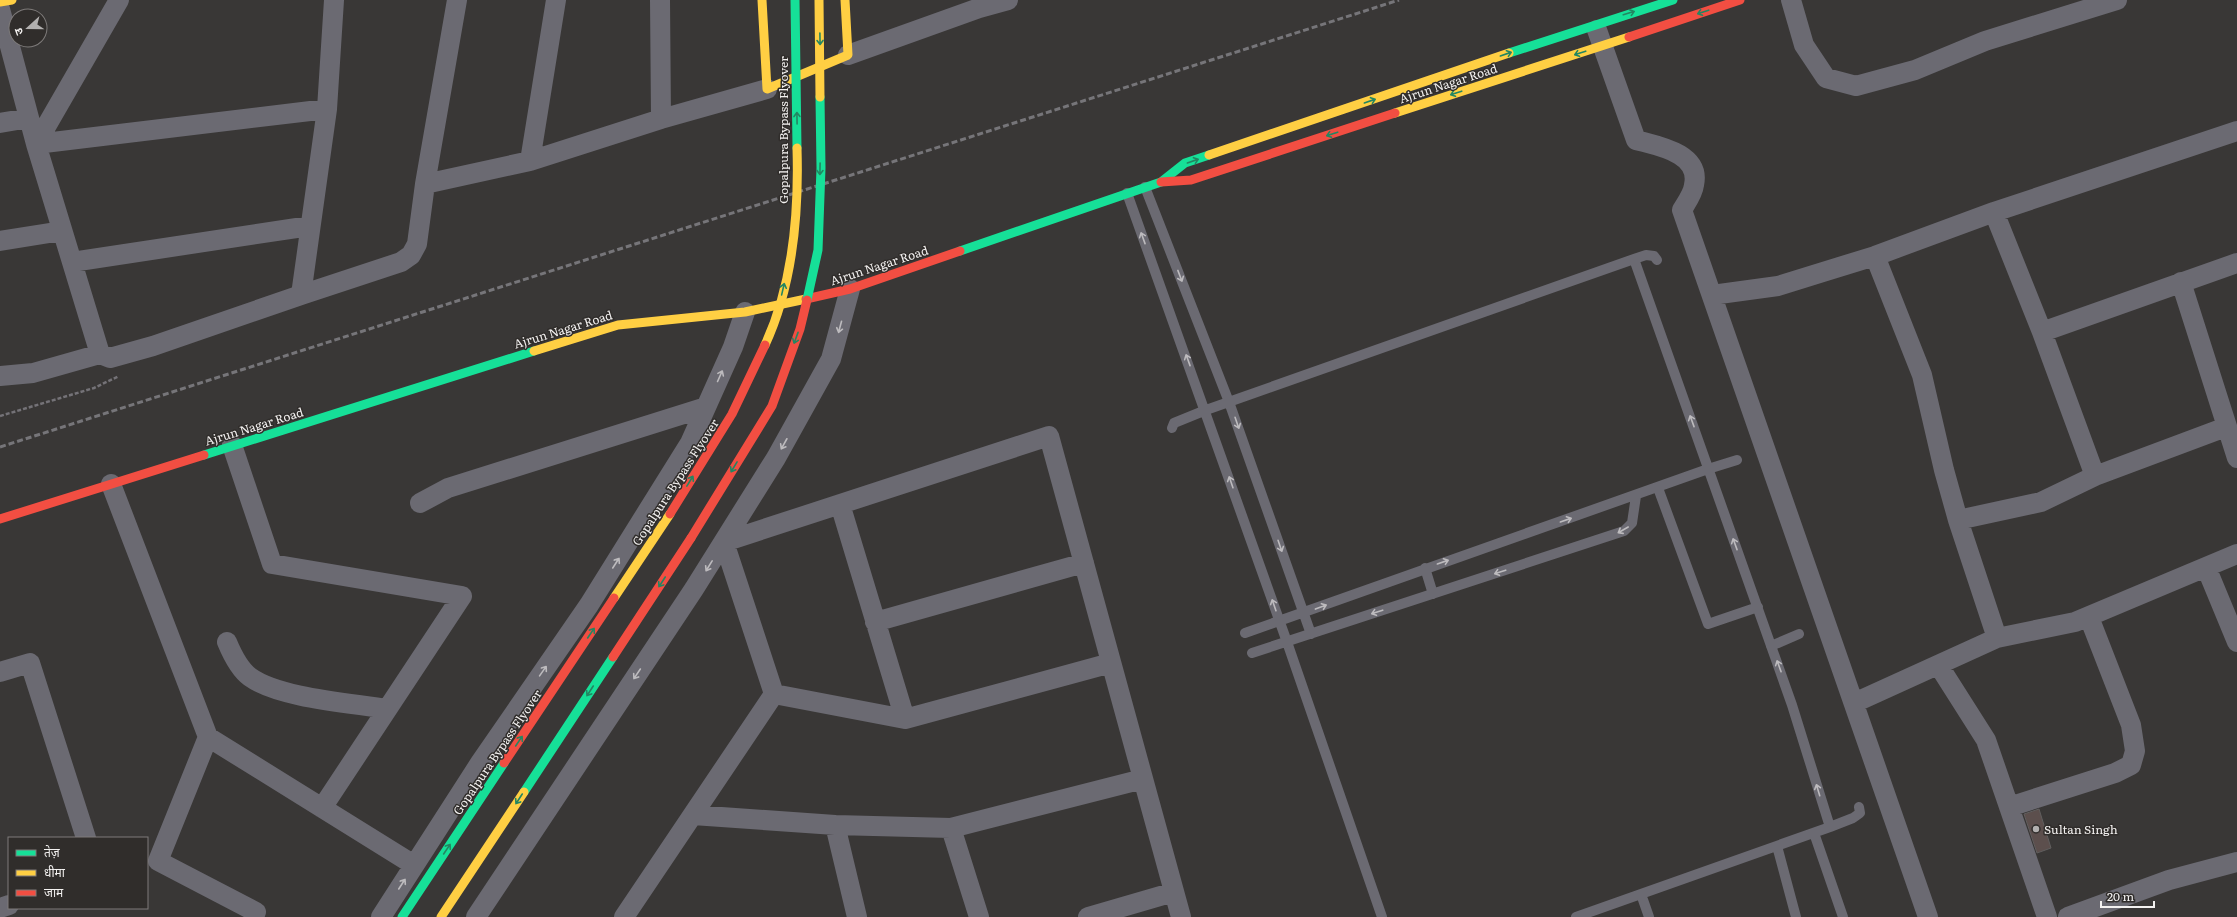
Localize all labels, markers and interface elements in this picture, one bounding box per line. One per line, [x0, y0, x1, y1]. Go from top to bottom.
north arrow [8, 8, 48, 48]
one-way arrow [1623, 9, 1636, 16]
one-way arrow [1697, 9, 1710, 16]
text: उ [9, 26, 26, 38]
one-way arrow [816, 32, 824, 45]
one-way arrow [1500, 50, 1512, 58]
one-way arrow [1573, 50, 1586, 57]
street label: Gopalpura Bypass Flyover [774, 56, 792, 204]
street label: Ajrun Nagar Road [1397, 58, 1500, 107]
one-way arrow [1450, 90, 1463, 97]
one-way arrow [1363, 96, 1375, 104]
one-way arrow [793, 112, 801, 125]
one-way arrow [1326, 131, 1339, 138]
one-way arrow [1187, 156, 1199, 164]
one-way arrow [817, 162, 824, 175]
one-way arrow [1139, 232, 1147, 244]
street label: Ajrun Nagar Road [828, 240, 931, 289]
one-way arrow [1176, 269, 1184, 281]
one-way arrow [779, 283, 787, 296]
street label: Ajrun Nagar Road [512, 305, 615, 353]
one-way arrow [835, 320, 843, 333]
one-way arrow [792, 332, 800, 344]
one-way arrow [1183, 354, 1191, 366]
one-way arrow [716, 371, 724, 383]
street label: Ajrun Nagar Road [203, 402, 306, 450]
street label: Gopalpura Bypass Flyover [627, 415, 723, 549]
one-way arrow [1687, 416, 1695, 428]
one-way arrow [1233, 417, 1241, 429]
one-way arrow [780, 437, 787, 449]
one-way arrow [730, 461, 738, 473]
one-way arrow [686, 475, 695, 486]
one-way arrow [1227, 477, 1235, 489]
one-way arrow [1560, 516, 1573, 523]
one-way arrow [1617, 526, 1629, 534]
one-way arrow [1731, 538, 1738, 551]
one-way arrow [1276, 539, 1284, 551]
one-way arrow [612, 558, 620, 569]
one-way arrow [1437, 558, 1450, 565]
one-way arrow [704, 560, 712, 572]
one-way arrow [1494, 569, 1507, 576]
one-way arrow [658, 576, 666, 587]
one-way arrow [1270, 599, 1278, 611]
one-way arrow [1315, 602, 1327, 610]
one-way arrow [1371, 609, 1383, 617]
one-way arrow [587, 627, 595, 639]
one-way arrow [1774, 661, 1782, 673]
one-way arrow [539, 666, 547, 677]
one-way arrow [633, 669, 641, 680]
street label: Gopalpura Bypass Flyover [448, 685, 546, 818]
one-way arrow [586, 685, 594, 696]
one-way arrow [515, 736, 523, 747]
one-way arrow [1814, 784, 1821, 797]
one-way arrow [515, 793, 523, 804]
place label: Sultan Singh [2044, 820, 2118, 838]
marker: Sultan Singh [2031, 824, 2041, 834]
legend [8, 837, 148, 909]
text: तेज़ [44, 843, 61, 861]
one-way arrow [443, 844, 451, 855]
text: धीमा [44, 863, 66, 881]
one-way arrow [398, 879, 406, 890]
text: जाम [44, 883, 64, 901]
scale bar [2101, 883, 2154, 909]
text: 20 m [2107, 887, 2134, 905]

